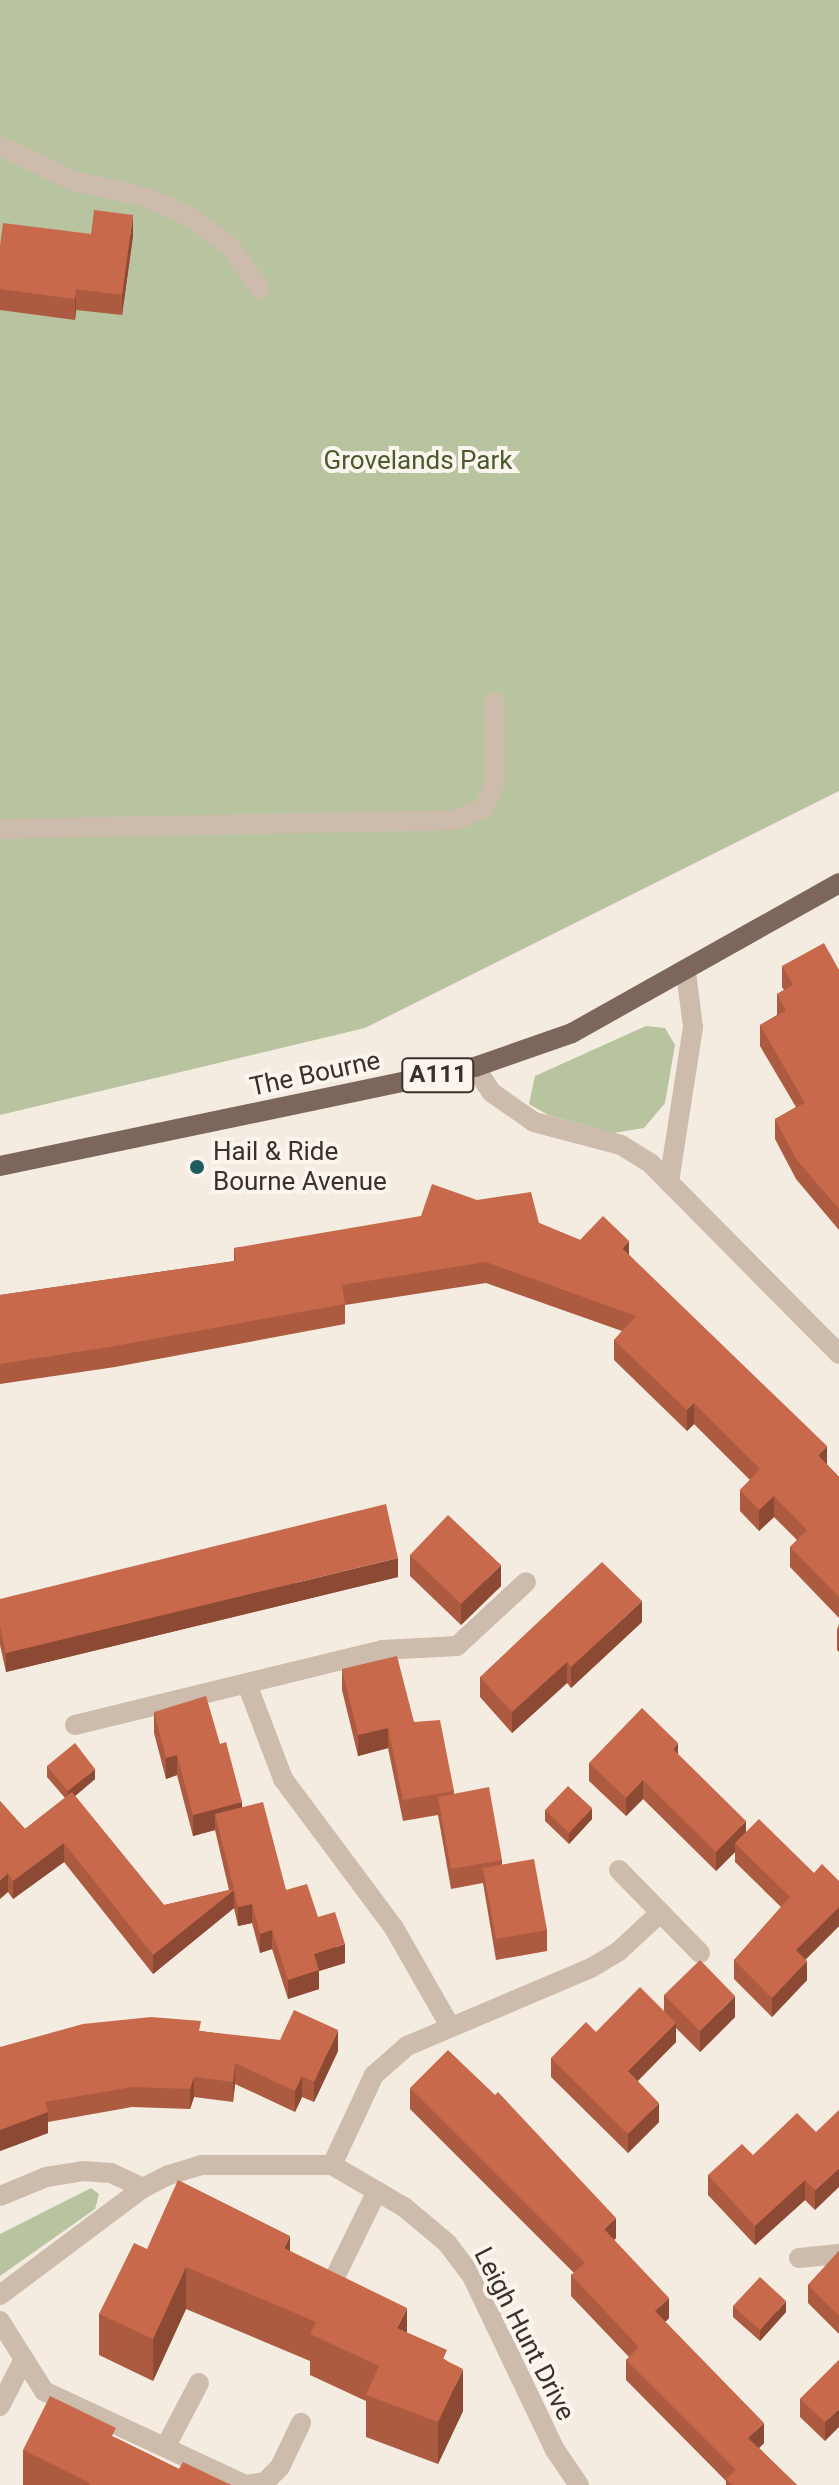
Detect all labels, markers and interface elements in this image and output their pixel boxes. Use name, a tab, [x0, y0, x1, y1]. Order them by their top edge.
park label: Grovelands Park	[324, 445, 512, 477]
street label: The Bourne	[247, 1045, 383, 1103]
road number: A111	[400, 1055, 476, 1095]
place label: Hail & Ride Bourne Avenue	[213, 1136, 387, 1198]
marker: Hail & Ride Bourne Avenue	[188, 1158, 206, 1176]
street label: Leigh Hunt Drive	[467, 2242, 581, 2426]

